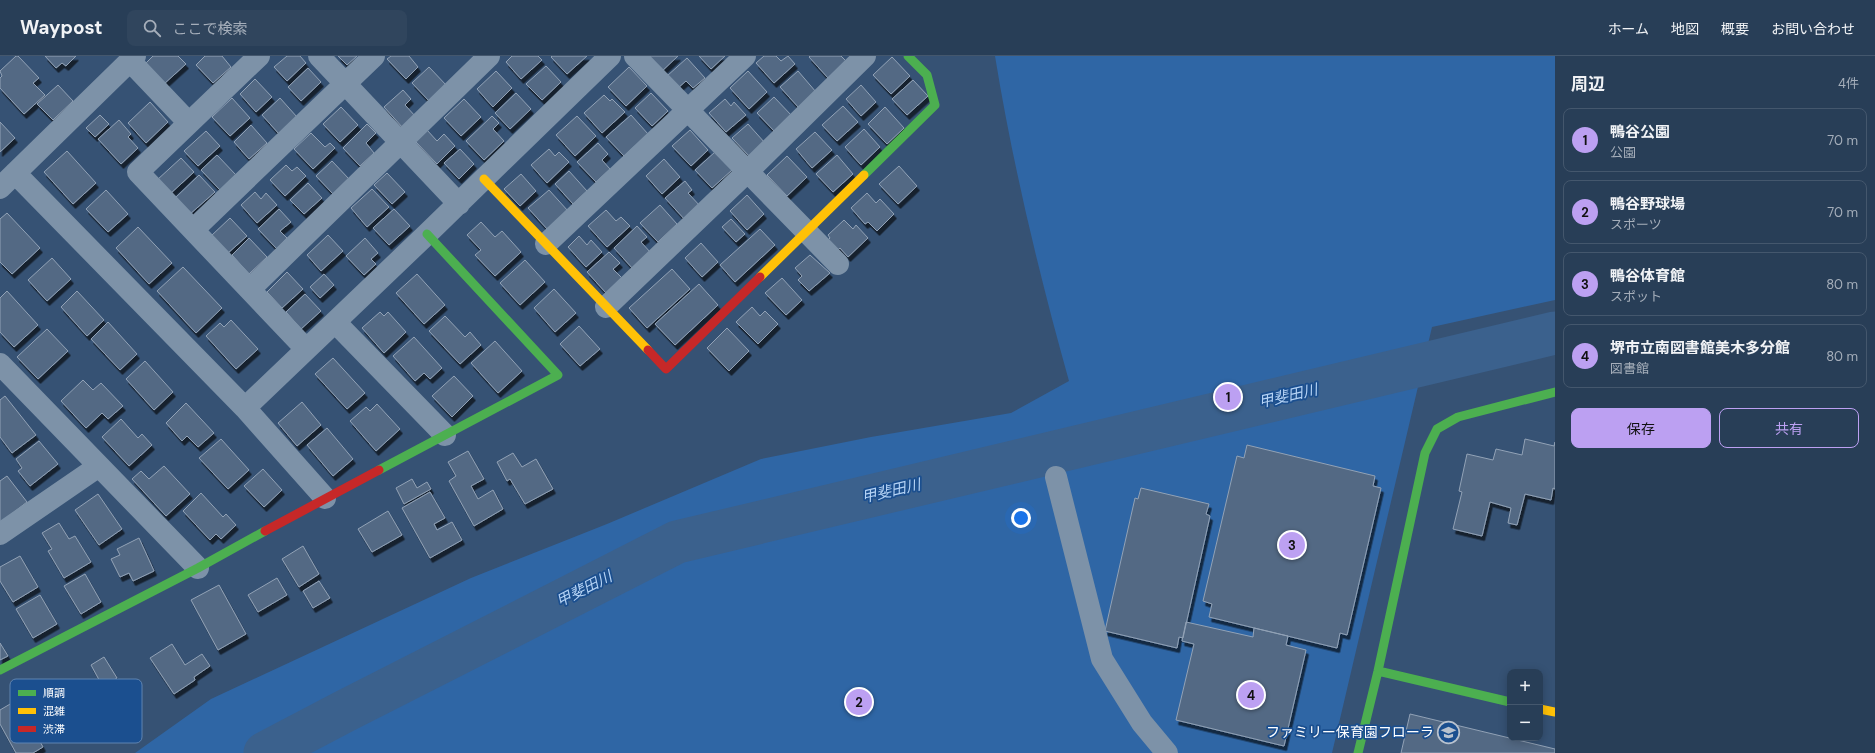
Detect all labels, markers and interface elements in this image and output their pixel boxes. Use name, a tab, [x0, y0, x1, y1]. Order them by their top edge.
search box	[127, 10, 407, 46]
text: Waypost	[20, 15, 103, 40]
icon: search	[141, 17, 163, 39]
text: ここで検索	[173, 19, 248, 39]
text: ホーム	[1607, 20, 1649, 38]
text: 地図	[1671, 20, 1699, 38]
text: 概要	[1721, 20, 1749, 38]
text: お問い合わせ	[1771, 20, 1855, 38]
text: 周辺	[1571, 73, 1605, 95]
text: 4件	[1838, 75, 1859, 92]
text: 鴨谷公園	[1610, 122, 1670, 142]
text: 1	[1583, 132, 1587, 149]
text: 70 m	[1827, 132, 1858, 149]
text: 公園	[1610, 144, 1636, 161]
text: 鴨谷野球場	[1610, 194, 1685, 214]
text: 2	[1581, 204, 1589, 221]
text: 70 m	[1827, 204, 1858, 221]
text: スポーツ	[1610, 216, 1662, 233]
text: 鴨谷体育館	[1610, 266, 1685, 286]
text: 3	[1581, 276, 1589, 293]
text: 80 m	[1826, 276, 1858, 293]
text: スポット	[1610, 288, 1662, 305]
text: 堺市立南図書館美木多分館	[1610, 338, 1790, 358]
text: 4	[1581, 348, 1589, 365]
text: 80 m	[1826, 348, 1858, 365]
text: 図書館	[1610, 360, 1649, 377]
water label: 甲斐田川	[1257, 379, 1321, 412]
pin: 1	[1215, 382, 1241, 412]
button: 保存	[1571, 408, 1711, 448]
button: 共有	[1719, 408, 1859, 448]
water label: 甲斐田川	[860, 474, 924, 507]
your location	[1011, 508, 1031, 528]
pin: 3	[1279, 530, 1305, 560]
water label: 甲斐田川	[553, 566, 617, 612]
map controls	[1507, 669, 1543, 741]
button: +	[1507, 669, 1543, 705]
legend	[10, 679, 142, 743]
pin: 4	[1238, 680, 1264, 710]
text: 順調	[43, 686, 65, 700]
pin: 2	[846, 687, 872, 717]
text: 混雑	[43, 704, 65, 718]
button: −	[1507, 705, 1543, 741]
school or university icon: ファミリー保育園フローラ	[1436, 719, 1462, 745]
text: 渋滞	[43, 722, 65, 736]
place label: ファミリー保育園フローラ	[1266, 723, 1434, 741]

